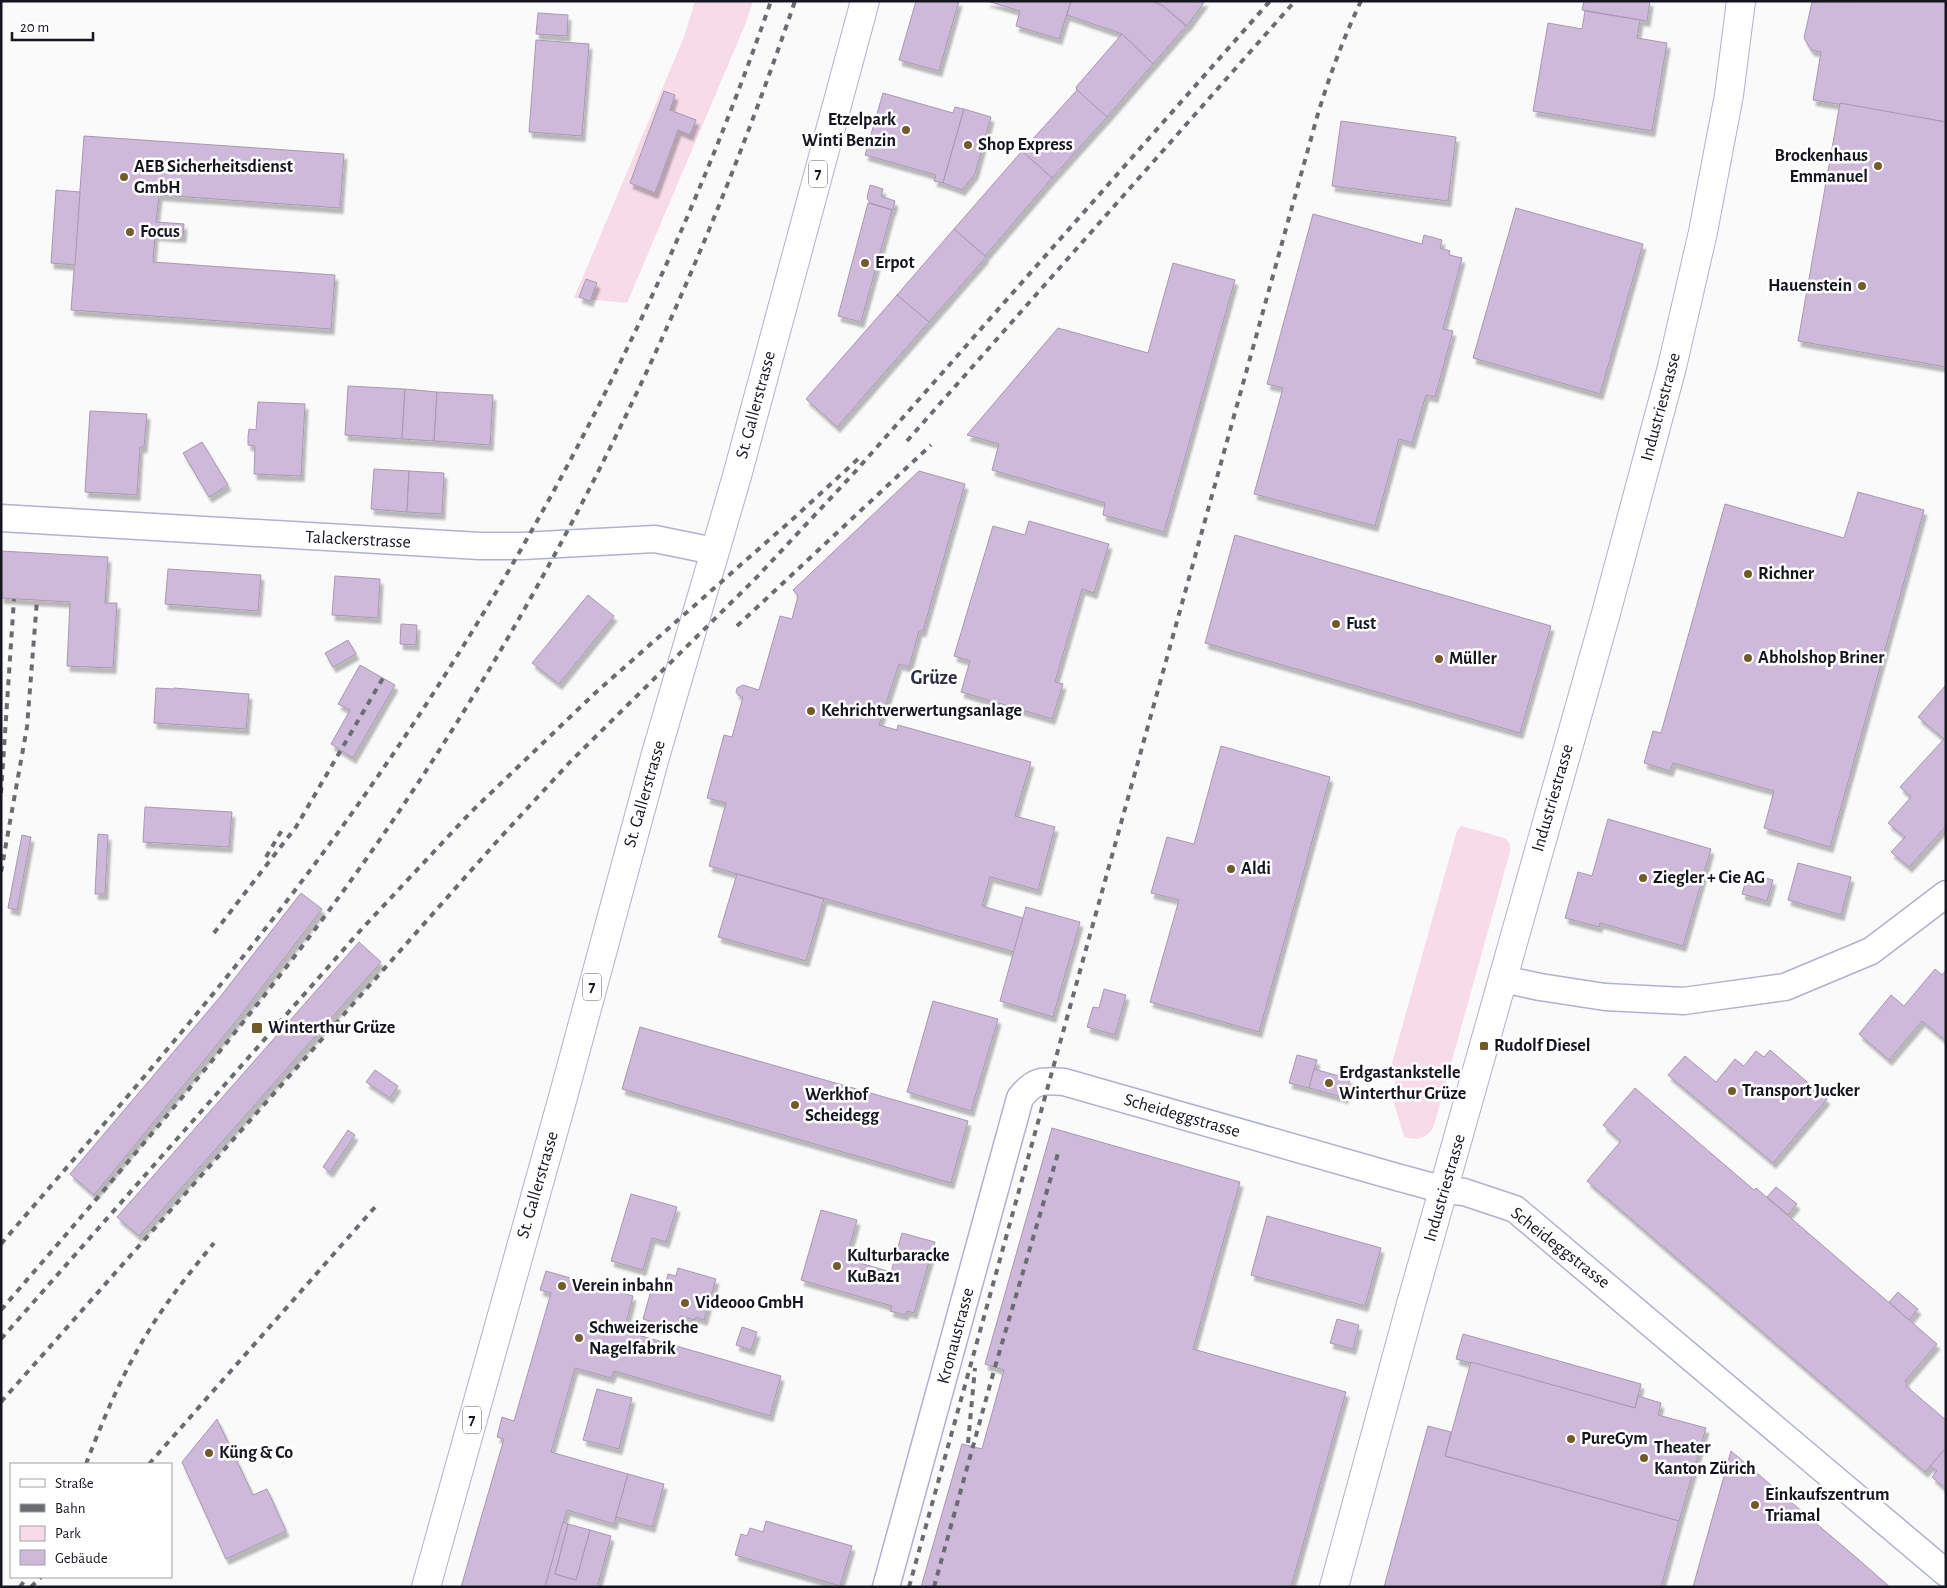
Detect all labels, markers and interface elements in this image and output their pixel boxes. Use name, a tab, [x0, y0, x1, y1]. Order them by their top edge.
scale bar	[12, 10, 94, 42]
text: 20 m	[20, 20, 49, 35]
place label: Etzelpark Winti Benzin	[802, 111, 896, 150]
marker: Etzelpark Winti Benzin	[900, 124, 912, 136]
place label: Shop Express	[978, 136, 1073, 154]
marker: Shop Express	[962, 139, 974, 151]
place label: Brockenhaus Emmanuel	[1774, 147, 1868, 186]
place label: AEB Sicherheitsdienst GmbH	[134, 158, 293, 197]
road number: 7	[809, 160, 827, 188]
marker: Brockenhaus Emmanuel	[1872, 160, 1884, 172]
marker: AEB Sicherheitsdienst GmbH	[118, 171, 130, 183]
place label: Focus	[140, 223, 180, 241]
marker: Focus	[124, 226, 136, 238]
place label: Erpot	[875, 254, 915, 272]
marker: Erpot	[859, 257, 871, 269]
place label: Hauenstein	[1768, 277, 1852, 295]
marker: Hauenstein	[1856, 280, 1868, 292]
street label: St. Gallerstrasse	[733, 349, 779, 461]
street label: Industriestrasse	[1638, 351, 1684, 463]
street label: Talackerstrasse	[305, 528, 411, 552]
place label: Richner	[1758, 565, 1815, 583]
marker: Richner	[1742, 568, 1754, 580]
place label: Fust	[1346, 615, 1376, 633]
marker: Fust	[1330, 618, 1342, 630]
place label: Abholshop Briner	[1758, 649, 1885, 667]
place label: Müller	[1449, 650, 1497, 668]
marker: Abholshop Briner	[1742, 652, 1754, 664]
marker: Müller	[1433, 653, 1445, 665]
district label: Grüze	[911, 668, 957, 688]
place label: Kehrichtverwertungsanlage	[821, 702, 1022, 720]
marker: Kehrichtverwertungsanlage	[805, 705, 817, 717]
street label: St. Gallerstrasse	[621, 738, 669, 850]
street label: Industriestrasse	[1529, 742, 1577, 854]
place label: Aldi	[1241, 860, 1271, 878]
marker: Aldi	[1225, 863, 1237, 875]
place label: Ziegler + Cie AG	[1653, 869, 1765, 887]
marker: Ziegler + Cie AG	[1637, 872, 1649, 884]
road number: 7	[583, 974, 601, 1000]
place label: Winterthur Grüze	[268, 1019, 395, 1037]
marker: Winterthur Grüze	[250, 1021, 264, 1035]
place label: Rudolf Diesel	[1494, 1037, 1591, 1055]
marker: Rudolf Diesel	[1478, 1040, 1490, 1052]
place label: Erdgastankstelle Winterthur Grüze	[1339, 1064, 1466, 1103]
marker: Erdgastankstelle Winterthur Grüze	[1323, 1077, 1335, 1089]
place label: Transport Jucker	[1742, 1082, 1861, 1100]
marker: Transport Jucker	[1726, 1085, 1738, 1097]
place label: Werkhof Scheidegg	[805, 1086, 880, 1125]
street label: Scheideggstrasse	[1122, 1091, 1242, 1141]
marker: Werkhof Scheidegg	[789, 1099, 801, 1111]
street label: St. Gallerstrasse	[514, 1129, 562, 1241]
street label: Industriestrasse	[1421, 1132, 1469, 1244]
street label: Scheideggstrasse	[1507, 1204, 1613, 1292]
place label: Kulturbaracke KuBa21	[847, 1247, 950, 1286]
marker: Kulturbaracke KuBa21	[831, 1260, 843, 1272]
place label: Verein inbahn	[572, 1277, 673, 1295]
marker: Verein inbahn	[556, 1280, 568, 1292]
street label: Kronaustrasse	[935, 1286, 977, 1386]
place label: Videooo GmbH	[695, 1294, 804, 1312]
marker: Videooo GmbH	[679, 1297, 691, 1309]
place label: Schweizerische Nagelfabrik	[589, 1319, 698, 1358]
marker: Schweizerische Nagelfabrik	[573, 1332, 585, 1344]
road number: 7	[463, 1406, 481, 1434]
place label: PureGym	[1581, 1430, 1648, 1448]
marker: PureGym	[1565, 1433, 1577, 1445]
place label: Theater Kanton Zürich	[1654, 1439, 1756, 1478]
place label: Küng & Co	[219, 1444, 293, 1462]
marker: Küng & Co	[203, 1447, 215, 1459]
marker: Theater Kanton Zürich	[1638, 1452, 1650, 1464]
legend	[10, 1463, 172, 1578]
text: Straße	[55, 1476, 94, 1491]
place label: Einkaufszentrum Triamal	[1765, 1486, 1889, 1525]
marker: Einkaufszentrum Triamal	[1749, 1499, 1761, 1511]
text: Bahn	[55, 1501, 85, 1516]
text: Park	[55, 1526, 81, 1541]
text: Gebäude	[55, 1551, 108, 1566]

